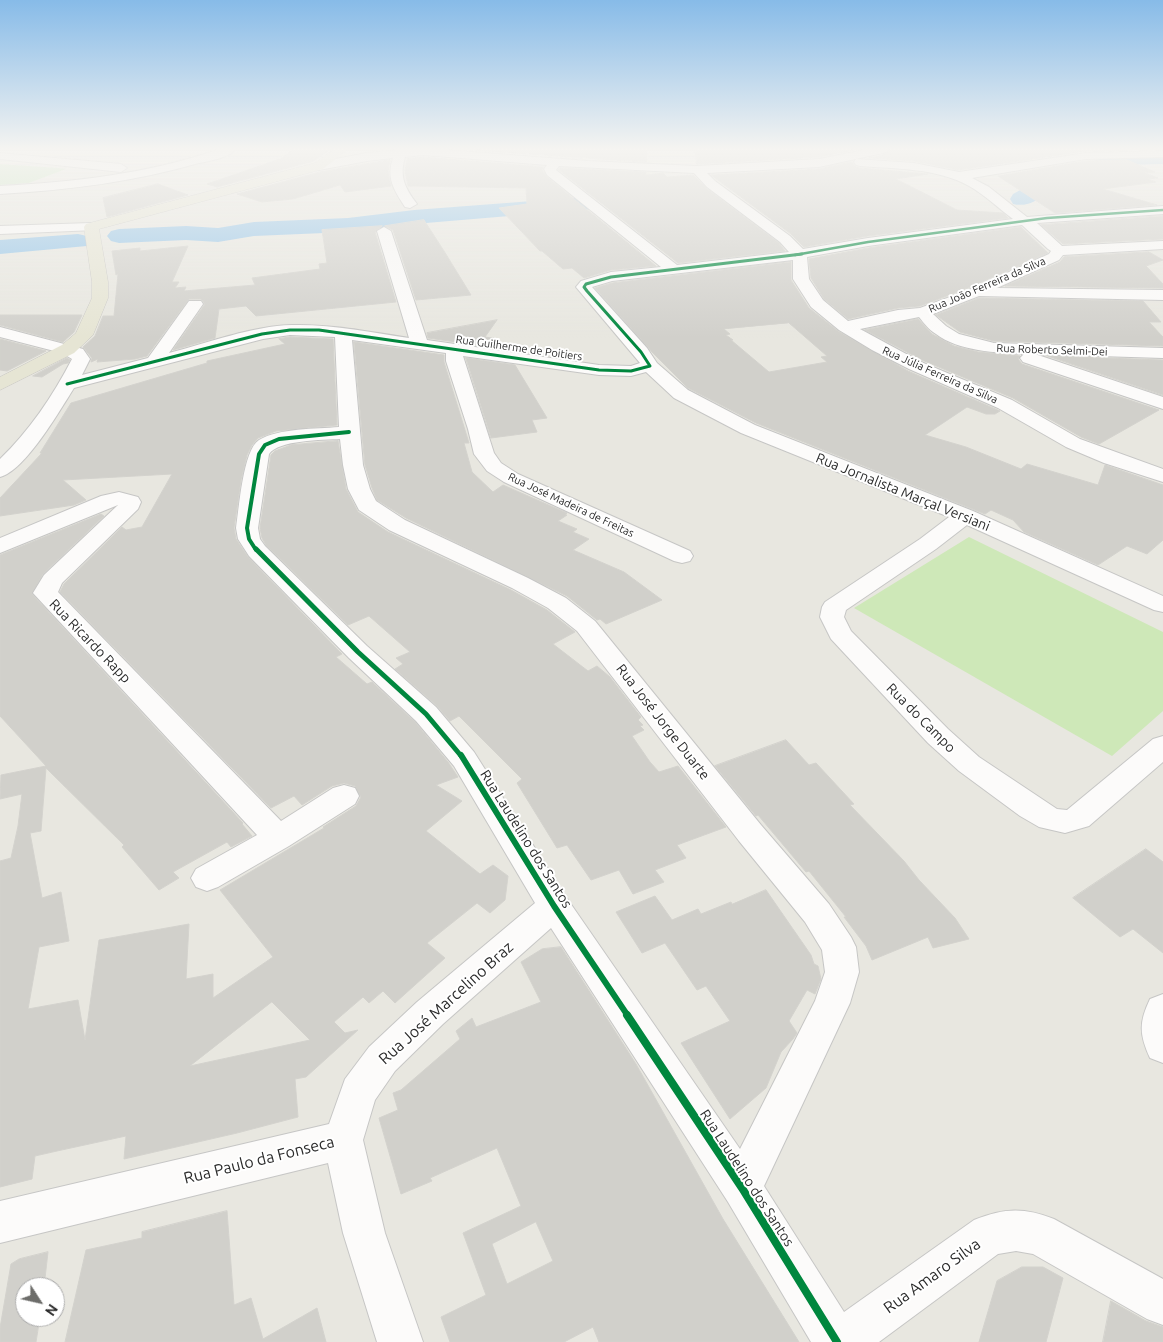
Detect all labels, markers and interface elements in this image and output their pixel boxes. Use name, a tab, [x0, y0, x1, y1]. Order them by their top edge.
street label: Rua João Ferreira da Silva	[926, 254, 1048, 316]
street label: Rua Guilherme de Poitiers	[455, 333, 583, 363]
street label: Rua Roberto Selmi-Dei	[996, 341, 1108, 359]
street label: Rua Júlia Ferreira da Silva	[880, 344, 1000, 406]
street label: Rua Jornalista Marçal Versiani	[813, 449, 993, 535]
street label: Rua José Madeira de Freitas	[506, 470, 636, 540]
street label: Rua Ricardo Rapp	[46, 596, 134, 686]
street label: Rua José Jorge Duarte	[613, 661, 713, 783]
street label: Rua do Campo	[883, 680, 959, 756]
street label: Rua Laudelino dos Santos	[477, 767, 575, 911]
street label: Rua José Marcelino Braz	[375, 938, 517, 1068]
street label: Rua Laudelino dos Santos	[696, 1106, 798, 1250]
street label: Rua Paulo da Fonseca	[182, 1132, 336, 1188]
street label: Rua Amaro Silva	[880, 1234, 984, 1318]
north arrow	[15, 1277, 65, 1327]
text: N	[42, 1301, 61, 1319]

